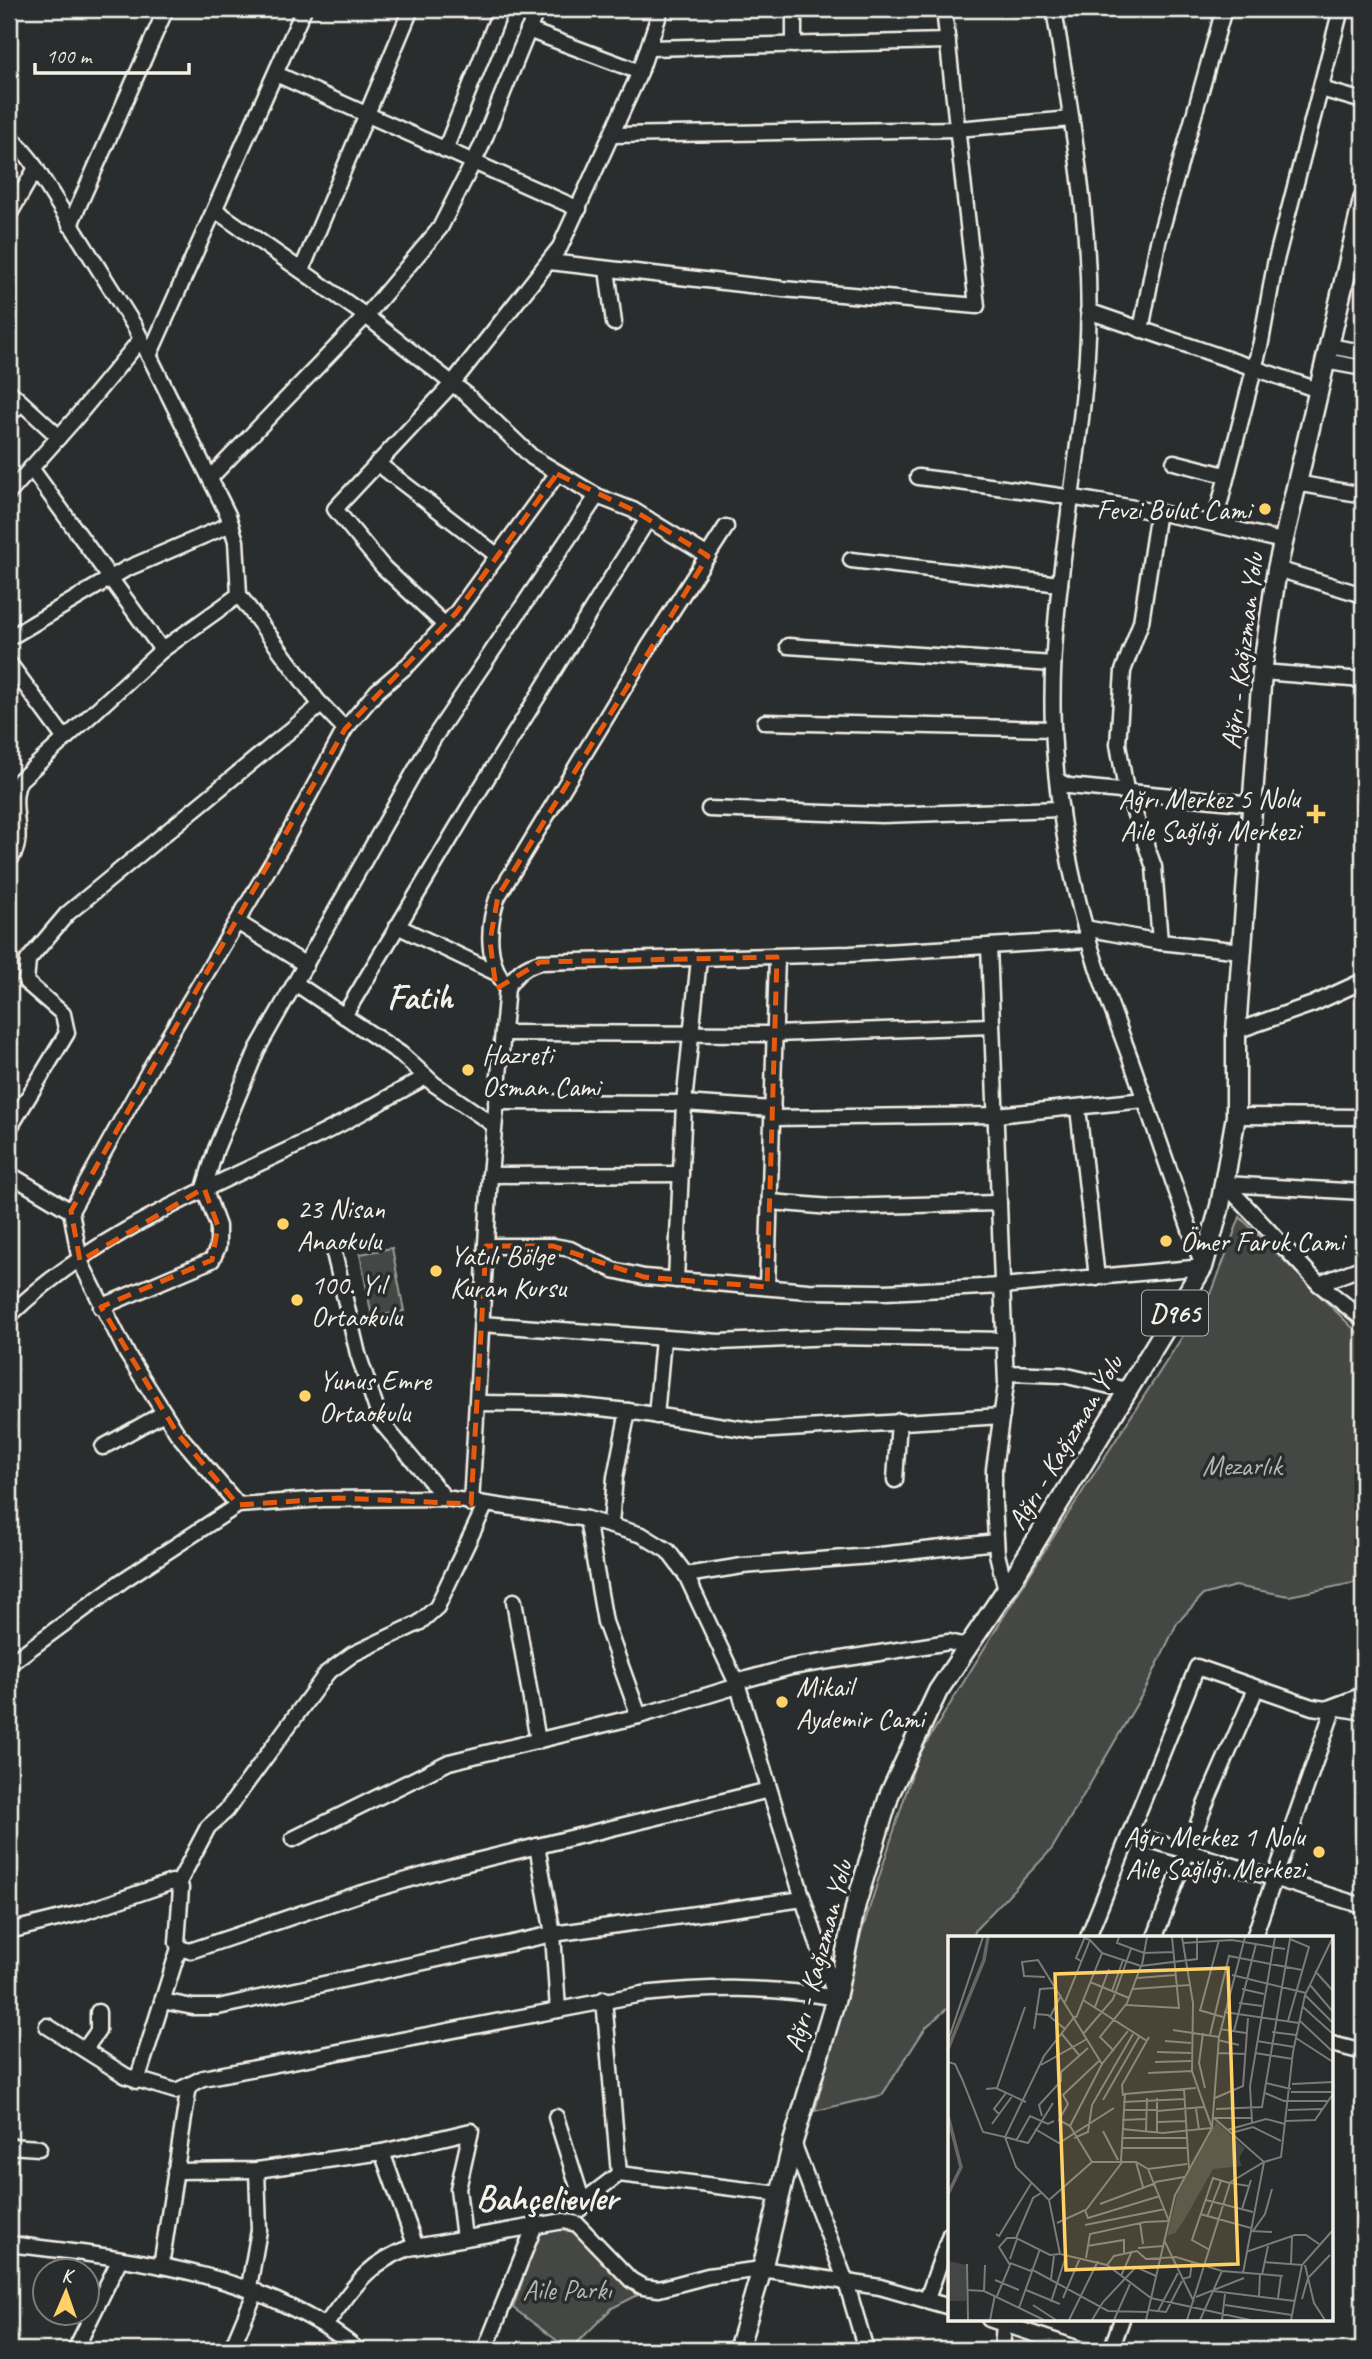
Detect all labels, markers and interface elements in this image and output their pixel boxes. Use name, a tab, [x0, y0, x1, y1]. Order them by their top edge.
scale bar	[35, 32, 189, 76]
text: 100 m	[46, 43, 93, 69]
place label: Fevzi Bulut Cami	[1097, 492, 1255, 527]
marker: Fevzi Bulut Cami	[1257, 501, 1273, 517]
street label: Ağrı - Kağızman Yolu	[1213, 549, 1272, 751]
place label: Ağrı Merkez 5 Nolu Aile Sağlığı Merkezi	[1119, 781, 1304, 848]
marker: Ağrı Merkez 5 Nolu Aile Sağlığı Merkezi	[1306, 804, 1326, 824]
district label: Fatih	[387, 975, 455, 1020]
place label: Hazreti Osman Cami	[482, 1037, 604, 1104]
marker: Hazreti Osman Cami	[460, 1062, 476, 1078]
place label: 23 Nisan Anaokulu	[297, 1191, 385, 1258]
marker: 23 Nisan Anaokulu	[275, 1216, 291, 1232]
place label: Ömer Faruk Cami	[1180, 1224, 1348, 1259]
marker: Ömer Faruk Cami	[1158, 1233, 1174, 1249]
place label: Yatılı Bölge Kuran Kursu	[450, 1238, 568, 1305]
marker: Yatılı Bölge Kuran Kursu	[428, 1263, 444, 1279]
place label: 100. Yıl Ortaokulu	[311, 1267, 404, 1334]
road number: D965	[1142, 1290, 1208, 1336]
marker: 100. Yıl Ortaokulu	[289, 1292, 305, 1308]
street label: Ağrı - Kağızman Yolu	[999, 1347, 1132, 1536]
place label: Yunus Emre Ortaokulu	[319, 1363, 433, 1430]
marker: Yunus Emre Ortaokulu	[297, 1388, 313, 1404]
park label: Mezarlık	[1202, 1448, 1285, 1483]
place label: Mikail Aydemir Cami	[796, 1669, 928, 1736]
marker: Mikail Aydemir Cami	[774, 1694, 790, 1710]
place label: Ağrı Merkez 1 Nolu Aile Sağlığı Merkezi	[1124, 1819, 1309, 1886]
marker: Ağrı Merkez 1 Nolu Aile Sağlığı Merkezi	[1311, 1844, 1327, 1860]
street label: Ağrı - Kağızman Yolu	[776, 1855, 861, 2056]
inset map	[948, 1936, 1334, 2320]
district label: Bahçelievler	[476, 2176, 621, 2221]
north arrow	[32, 2258, 102, 2328]
text: K	[61, 2264, 76, 2288]
park label: Aile Parkı	[523, 2272, 613, 2307]

